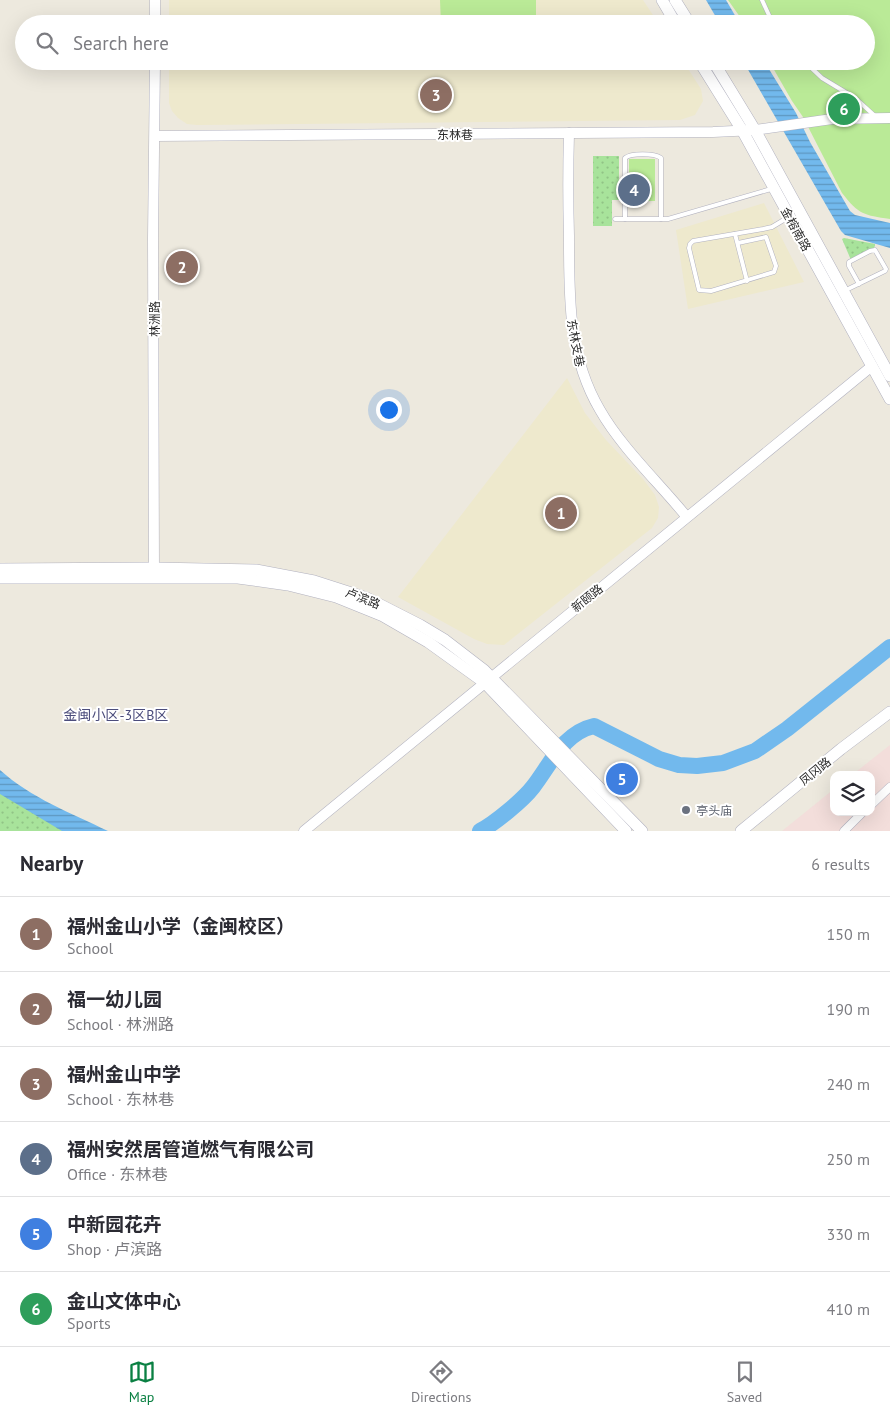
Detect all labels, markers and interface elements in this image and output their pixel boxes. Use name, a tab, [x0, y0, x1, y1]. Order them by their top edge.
search box	[15, 15, 875, 70]
icon: search	[33, 29, 61, 57]
text: Search here	[73, 31, 169, 55]
pin: 3	[420, 76, 452, 114]
pin: 6	[828, 90, 860, 128]
street label: 东林巷	[437, 127, 473, 142]
pin: 4	[618, 171, 650, 209]
street label: 金榕南路	[778, 204, 814, 254]
pin: 2	[166, 248, 198, 286]
street label: 林洲路	[147, 301, 162, 337]
street label: 东林支巷	[564, 318, 588, 368]
your location	[376, 397, 402, 423]
pin: 1	[545, 494, 577, 532]
street label: 新颐路	[568, 581, 606, 615]
street label: 卢滨路	[343, 584, 383, 612]
district label: 金闽小区-3区B区	[64, 706, 168, 724]
street label: 凤冈路	[796, 754, 834, 788]
pin: 5	[606, 760, 638, 798]
map controls	[830, 771, 875, 816]
button: layers	[830, 771, 875, 816]
place label: 亭头庙	[696, 803, 732, 818]
marker: 亭头庙	[680, 804, 692, 816]
text: Nearby	[20, 850, 83, 877]
text: 6 results	[811, 854, 870, 874]
text: 福州金山小学（金闽校区）	[67, 914, 295, 938]
text: 1	[31, 924, 41, 944]
text: 150 m	[827, 924, 870, 944]
text: School	[67, 938, 113, 958]
text: 福一幼儿园	[67, 987, 162, 1011]
text: 2	[31, 999, 41, 1019]
text: 190 m	[827, 999, 870, 1019]
text: School · 林洲路	[67, 1014, 174, 1034]
text: 福州金山中学	[67, 1062, 181, 1086]
text: 3	[31, 1074, 41, 1094]
text: 240 m	[827, 1074, 870, 1094]
text: School · 东林巷	[67, 1089, 174, 1109]
text: 福州安然居管道燃气有限公司	[67, 1137, 314, 1161]
text: 4	[31, 1149, 41, 1169]
text: 250 m	[827, 1149, 870, 1169]
text: Office · 东林巷	[67, 1164, 167, 1184]
text: 中新园花卉	[67, 1212, 162, 1236]
text: 5	[31, 1224, 41, 1244]
text: 330 m	[827, 1224, 870, 1244]
text: Shop · 卢滨路	[67, 1239, 162, 1259]
text: 金山文体中心	[67, 1289, 181, 1313]
text: 6	[31, 1299, 41, 1319]
text: 410 m	[827, 1299, 870, 1319]
text: Sports	[67, 1313, 111, 1333]
tab: Map	[128, 1358, 156, 1406]
tab: Directions	[411, 1358, 471, 1406]
tab: Saved	[727, 1358, 762, 1406]

